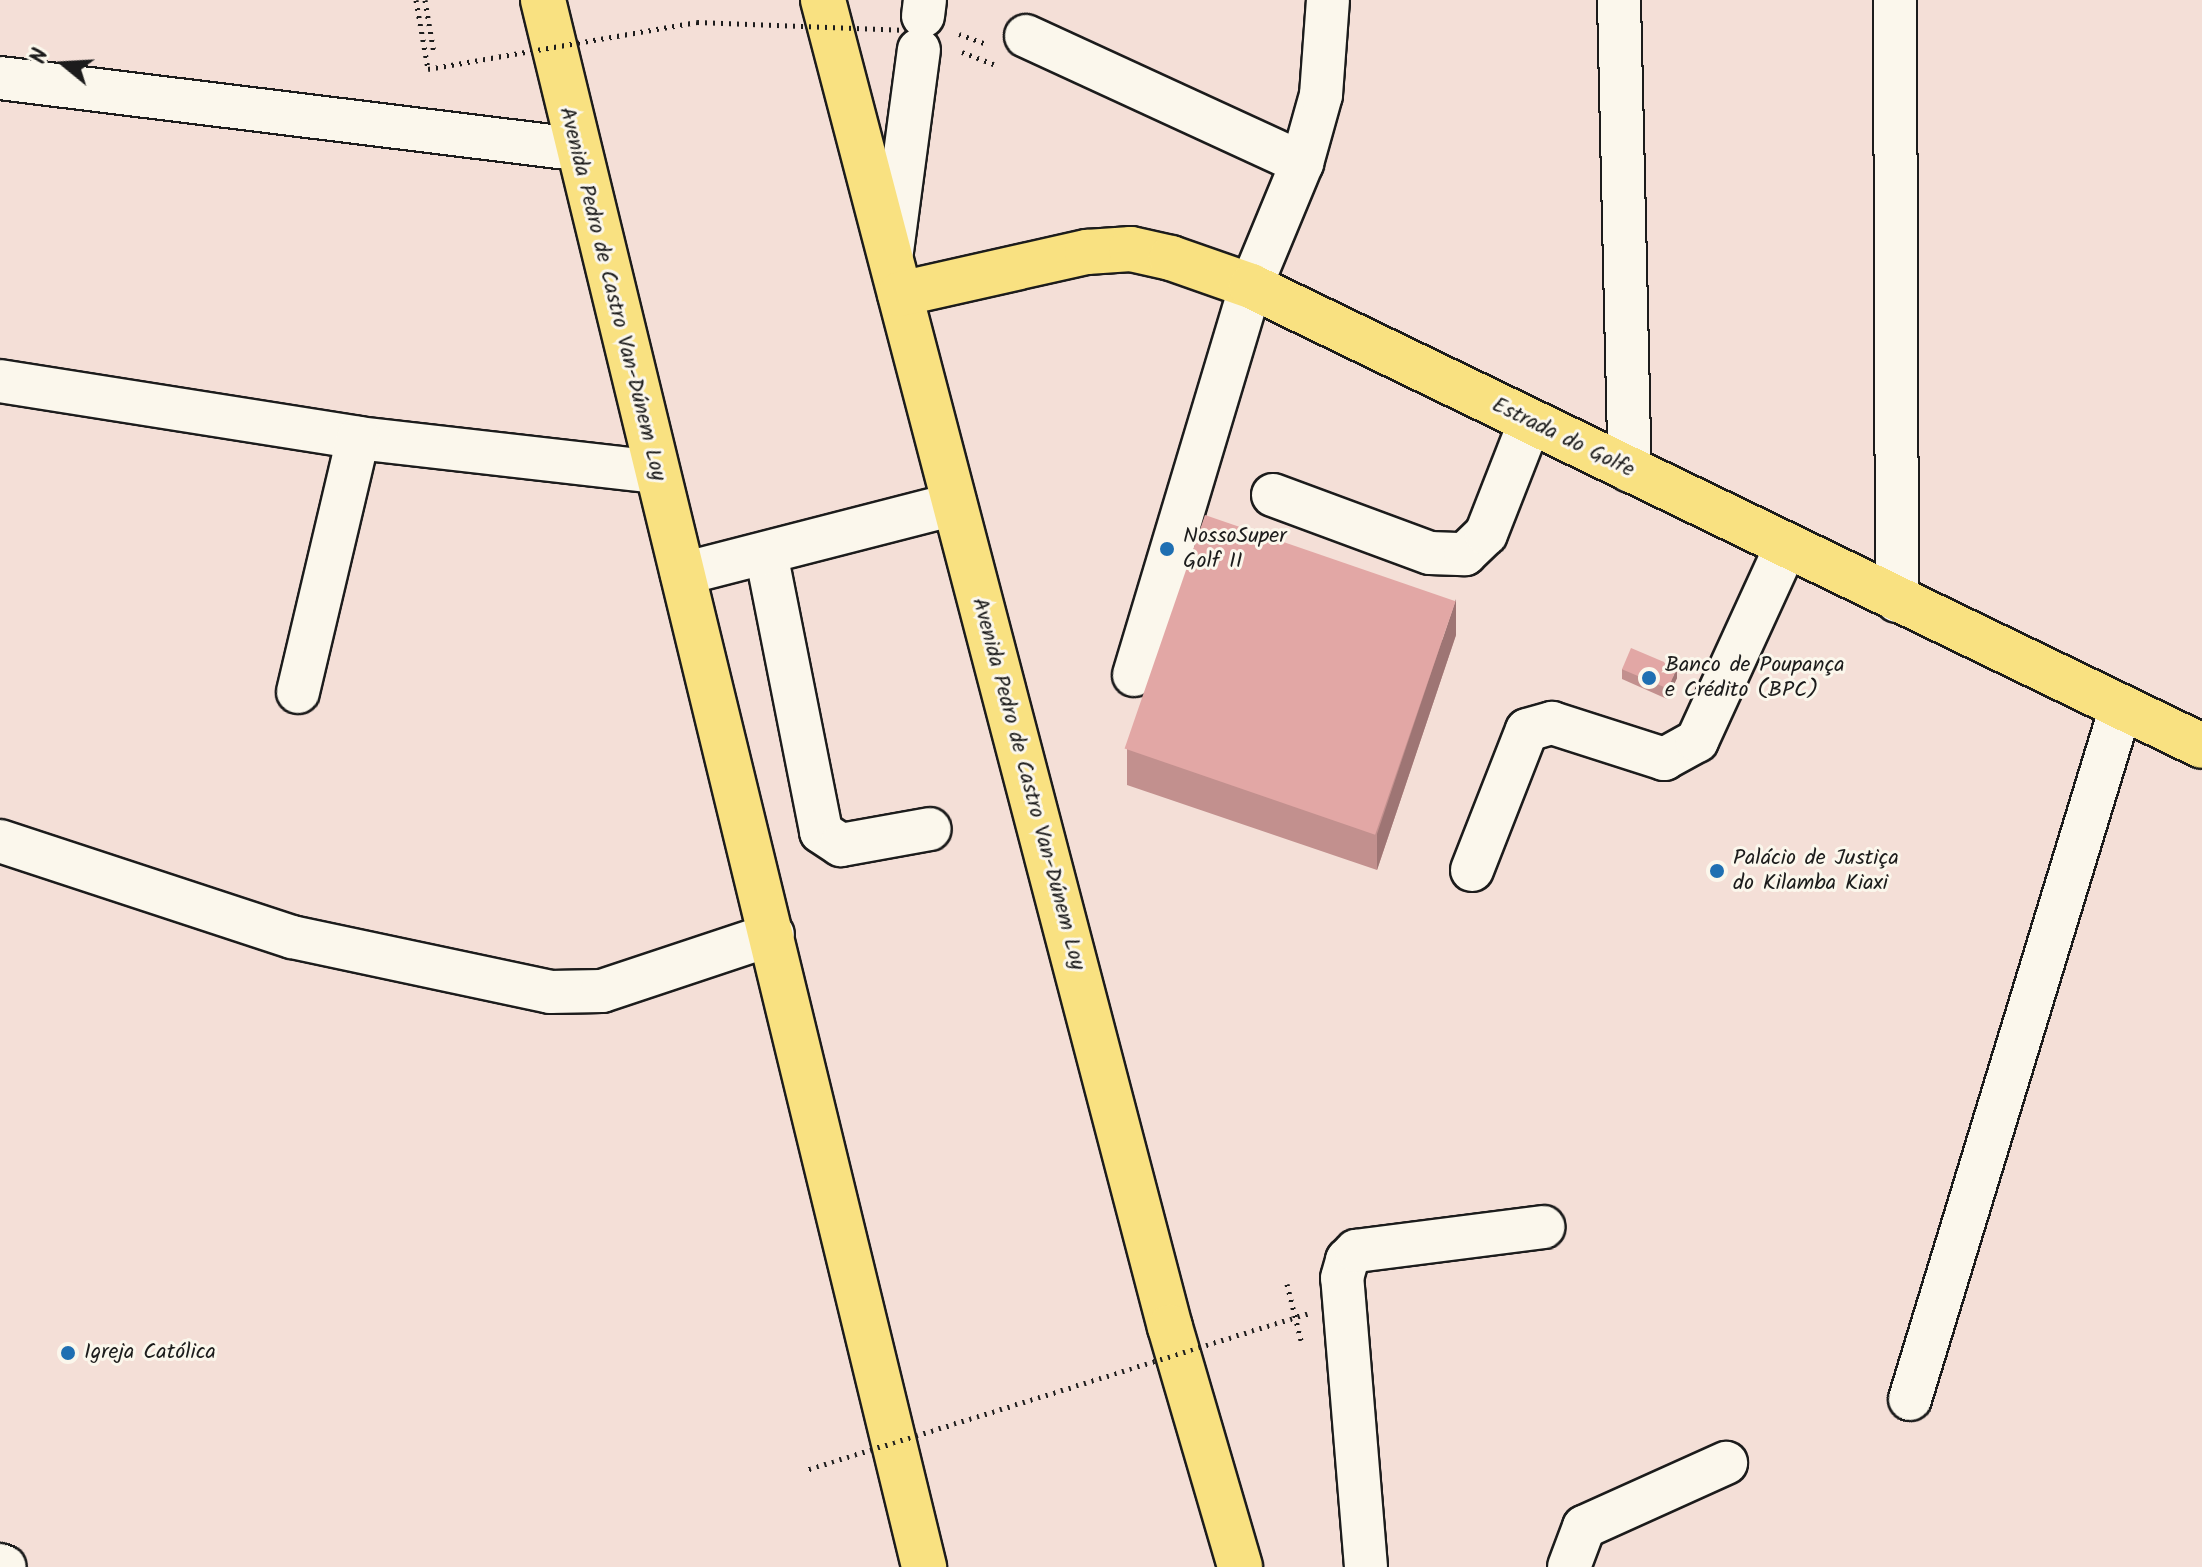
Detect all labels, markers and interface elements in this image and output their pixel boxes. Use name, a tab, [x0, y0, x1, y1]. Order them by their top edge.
north arrow	[24, 24, 104, 104]
text: N	[22, 44, 59, 68]
street label: Avenida Pedro de Castro Van-Dúnem Loy	[553, 104, 671, 484]
street label: Estrada do Golfe	[1487, 392, 1639, 484]
place label: NossoSuper Golf II	[1183, 523, 1287, 574]
marker: NossoSuper Golf II	[1158, 540, 1176, 558]
street label: Avenida Pedro de Castro Van-Dúnem Loy	[965, 595, 1091, 973]
place label: Banco de Poupança e Crédito (BPC)	[1665, 652, 1845, 704]
marker: Banco de Poupança e Crédito (BPC)	[1640, 669, 1658, 687]
place label: Palácio de Justiça do Kilamba Kiaxi	[1733, 845, 1899, 896]
marker: Palácio de Justiça do Kilamba Kiaxi	[1708, 862, 1726, 880]
place label: Igreja Católica	[84, 1340, 216, 1366]
marker: Igreja Católica	[59, 1344, 77, 1362]

